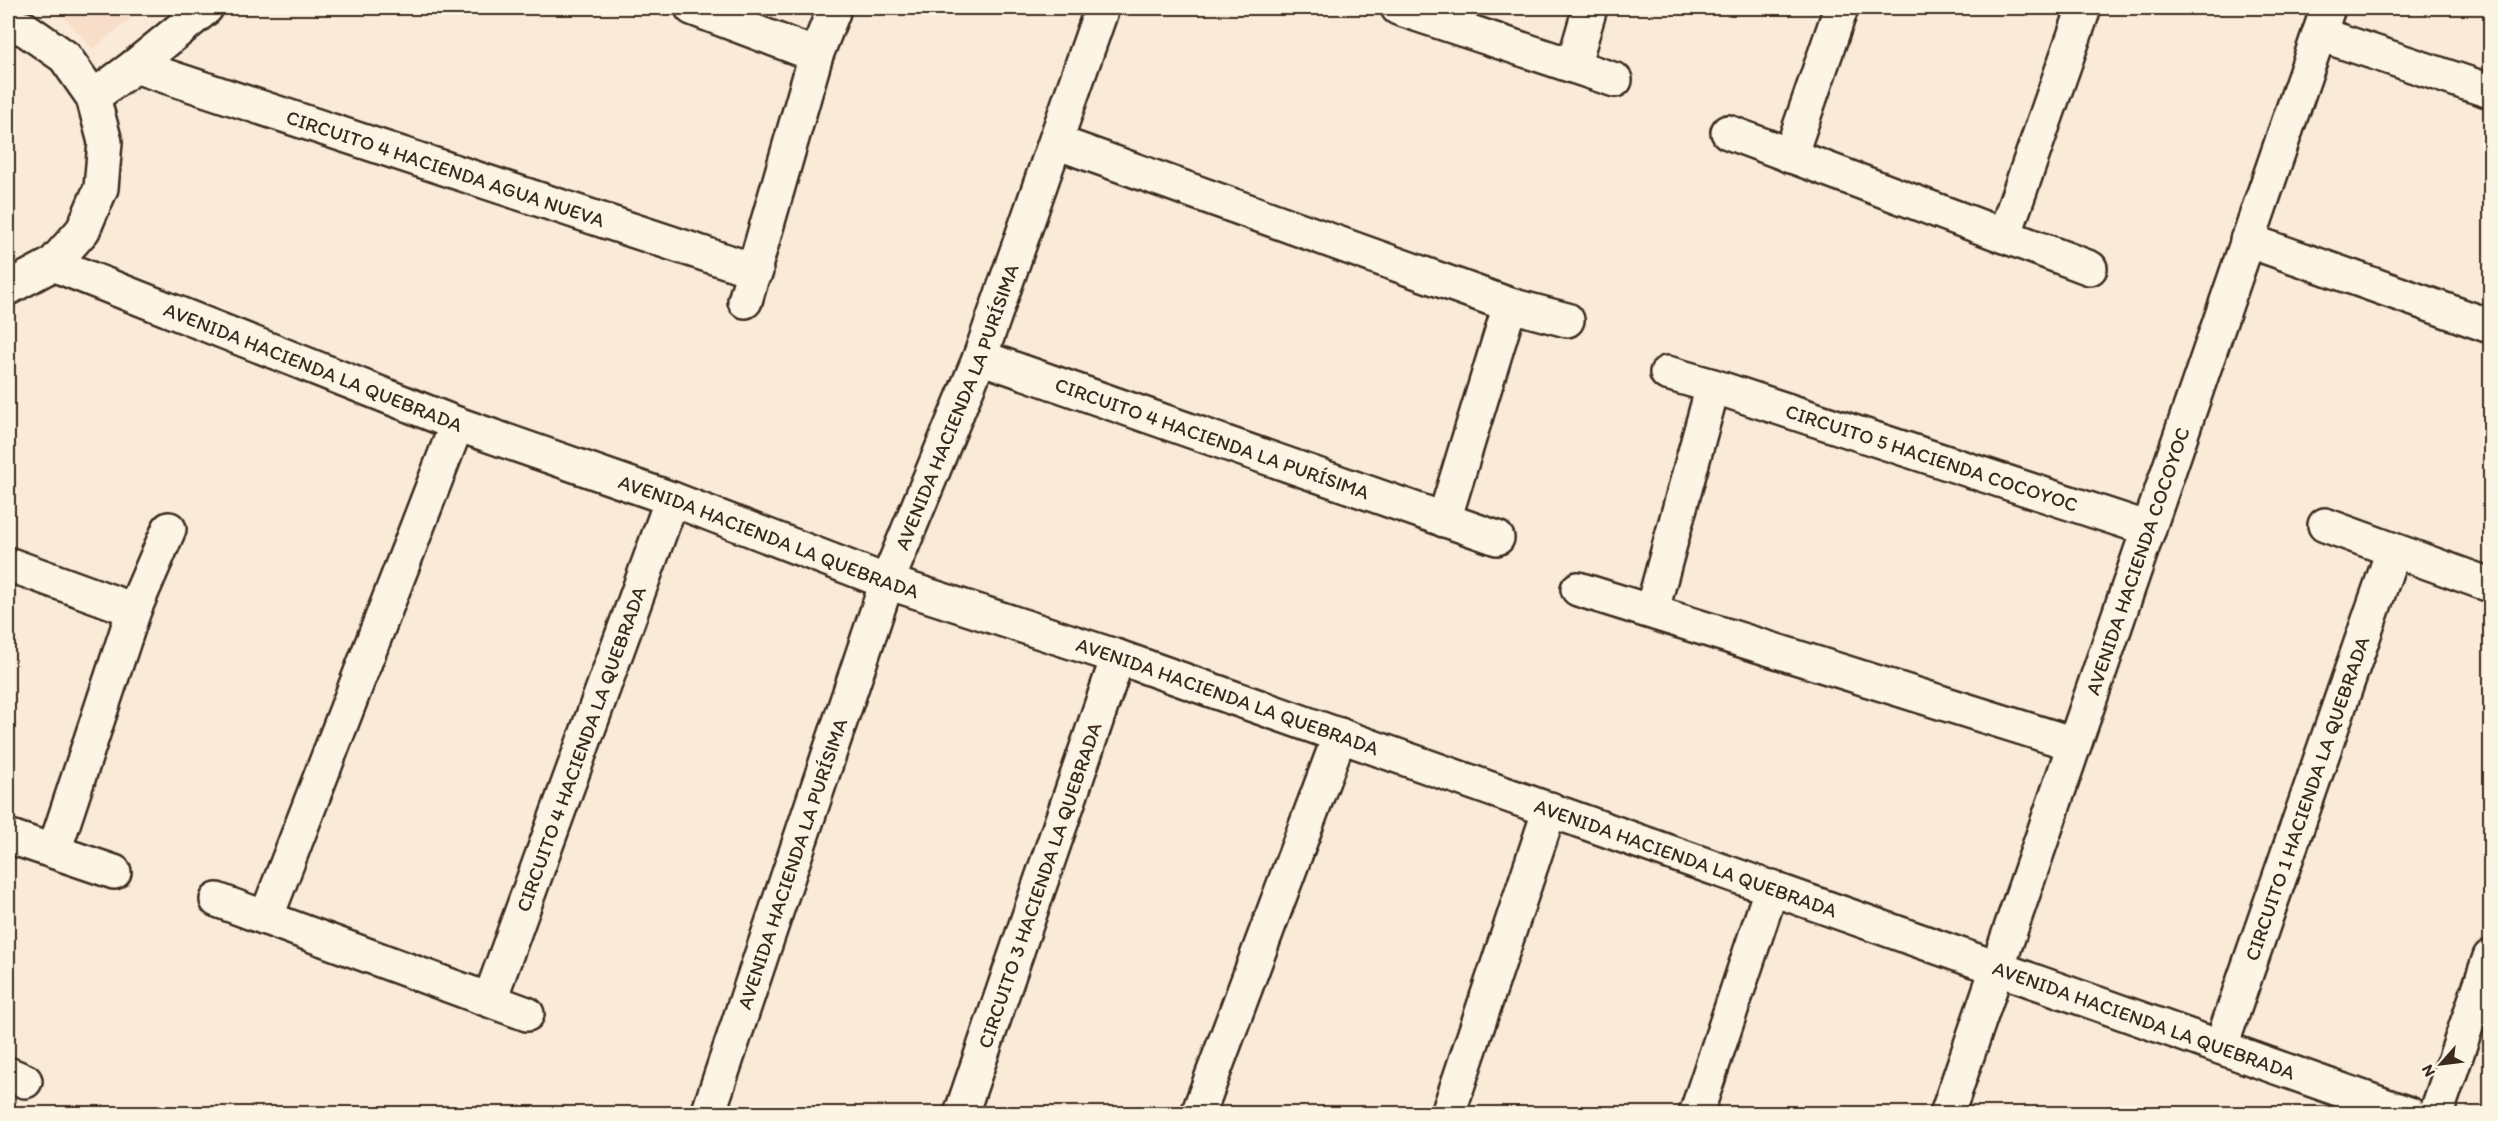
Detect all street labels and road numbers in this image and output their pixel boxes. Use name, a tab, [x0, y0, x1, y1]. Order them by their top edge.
street label: CIRCUITO 4 HACIENDA AGUA NUEVA	[283, 105, 608, 232]
street label: AVENIDA HACIENDA LA PURÍSIMA	[890, 260, 1024, 553]
street label: AVENIDA HACIENDA LA QUEBRADA	[160, 297, 466, 437]
street label: CIRCUITO 4 HACIENDA LA PURÍSIMA	[1052, 372, 1373, 504]
street label: CIRCUITO 5 HACIENDA COCOYOC	[1782, 399, 2081, 517]
street label: AVENIDA HACIENDA COCOYOC	[2080, 424, 2195, 698]
street label: AVENIDA HACIENDA LA QUEBRADA	[615, 469, 922, 604]
street label: CIRCUITO 4 HACIENDA LA QUEBRADA	[511, 583, 651, 915]
street label: AVENIDA HACIENDA LA QUEBRADA	[1073, 632, 1382, 760]
street label: CIRCUITO 1 HACIENDA LA QUEBRADA	[2240, 633, 2374, 964]
street label: AVENIDA HACIENDA LA PURÍSIMA	[732, 715, 852, 1012]
street label: CIRCUITO 3 HACIENDA LA QUEBRADA	[972, 719, 1107, 1051]
street label: AVENIDA HACIENDA LA QUEBRADA	[1531, 793, 1841, 923]
street label: AVENIDA HACIENDA LA QUEBRADA	[1990, 956, 2299, 1085]

